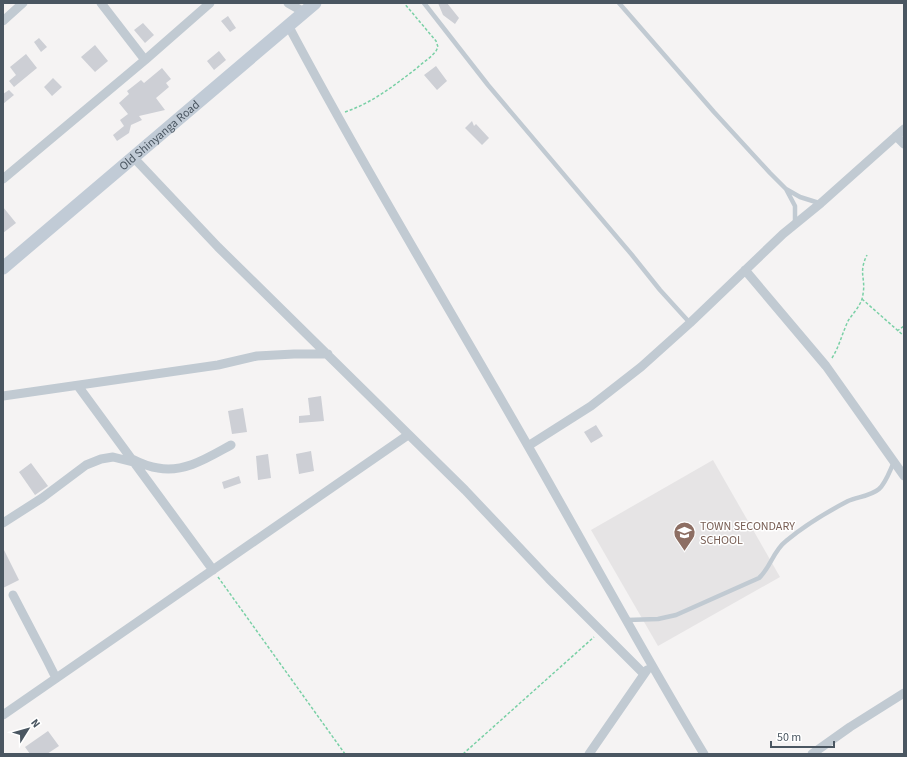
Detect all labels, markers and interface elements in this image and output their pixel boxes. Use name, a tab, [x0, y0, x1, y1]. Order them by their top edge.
street label: Old Shinyanga Road	[116, 97, 203, 175]
place label: TOWN SECONDARY SCHOOL	[700, 518, 795, 549]
school or university icon: TOWN SECONDARY SCHOOL	[672, 520, 698, 553]
north arrow	[8, 709, 48, 749]
text: N	[27, 716, 44, 731]
scale bar	[771, 723, 834, 749]
text: 50 m	[777, 729, 801, 746]

